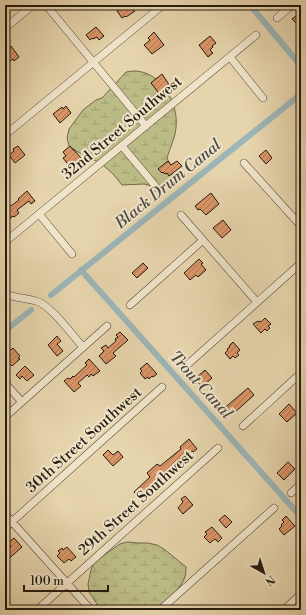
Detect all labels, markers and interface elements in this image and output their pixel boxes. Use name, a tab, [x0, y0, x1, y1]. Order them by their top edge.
street label: 32nd Street Southwest	[58, 72, 186, 184]
water label: Black Drum Canal	[110, 134, 226, 234]
water label: Trout Canal	[165, 347, 237, 424]
street label: 30th Street Southwest	[22, 383, 146, 497]
street label: 29th Street Southwest	[74, 446, 198, 560]
north arrow	[244, 553, 284, 593]
scale bar	[24, 567, 108, 593]
text: N	[262, 572, 277, 588]
text: 100 m	[30, 574, 64, 589]

